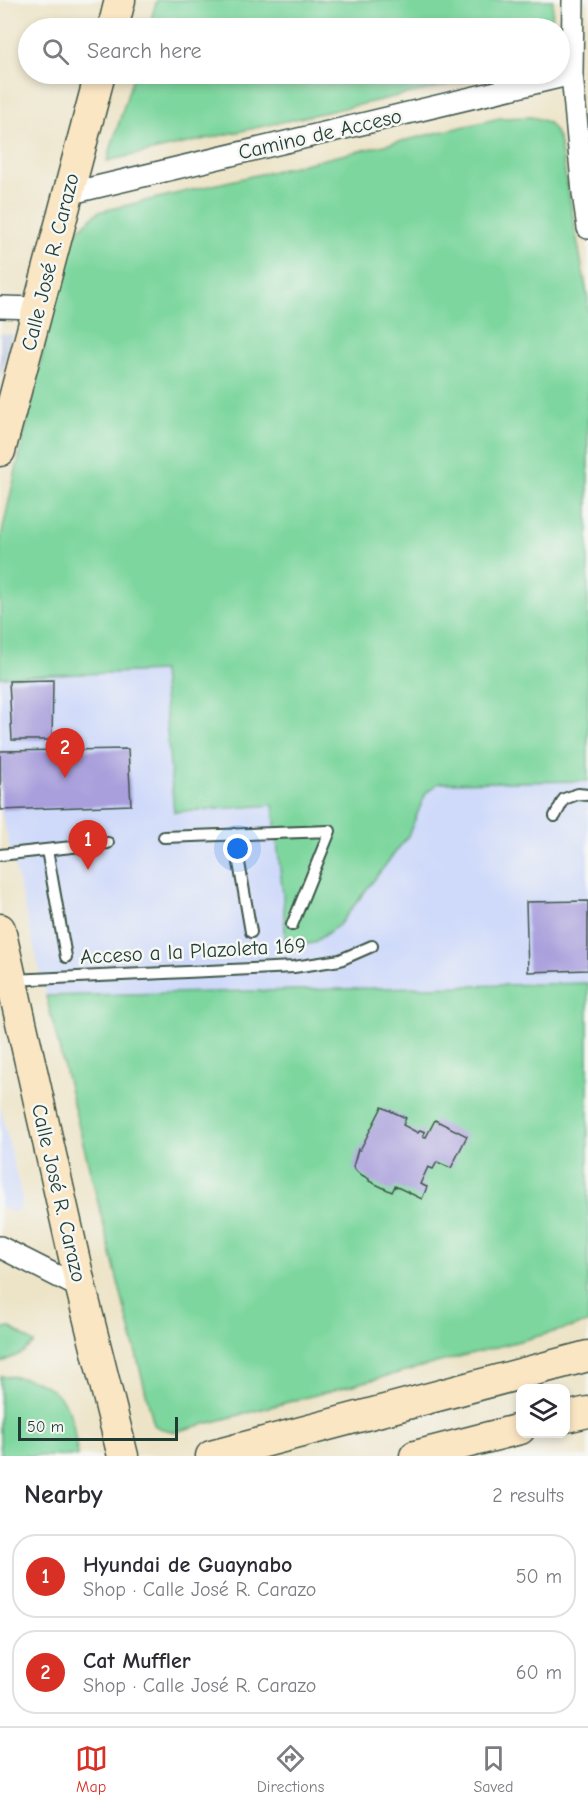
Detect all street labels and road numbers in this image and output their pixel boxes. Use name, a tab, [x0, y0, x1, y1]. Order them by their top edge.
street label: Camino de Acceso	[236, 104, 404, 164]
street label: Calle José R. Carazo	[16, 171, 84, 353]
street label: Acceso a la Plazoleta 169	[79, 933, 307, 969]
street label: Calle José R. Carazo	[27, 1102, 91, 1284]

